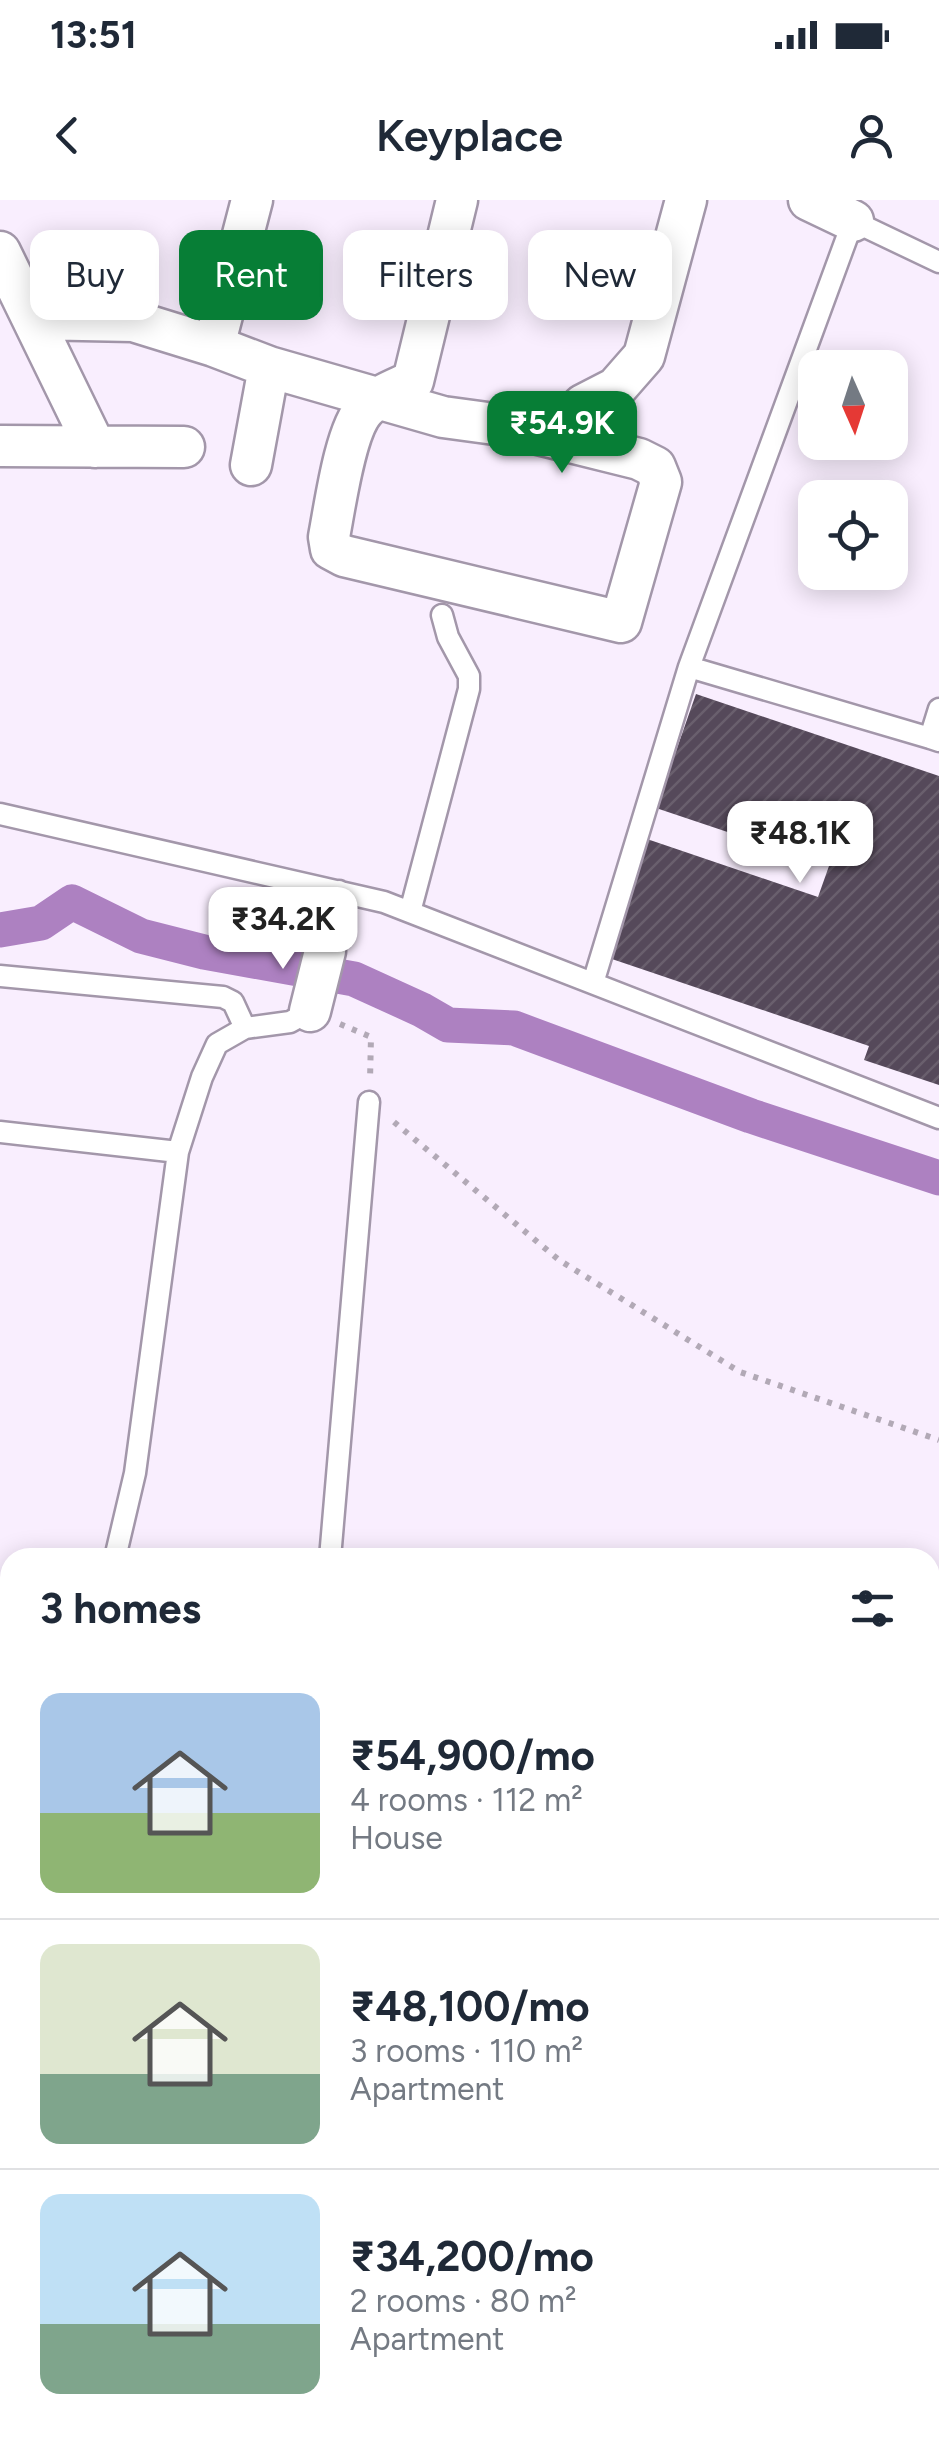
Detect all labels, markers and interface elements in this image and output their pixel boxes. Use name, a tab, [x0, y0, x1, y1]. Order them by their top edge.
text: 13:51	[50, 12, 137, 58]
icon: back	[40, 108, 95, 163]
text: Keyplace	[376, 108, 563, 162]
icon: person	[844, 108, 899, 163]
chip: Buy	[30, 230, 159, 320]
chip: Rent	[179, 230, 323, 320]
chip: Filters	[343, 230, 508, 320]
chip: New	[528, 230, 672, 320]
north arrow	[798, 350, 908, 460]
map controls	[798, 350, 908, 590]
pin: ₹54.9K	[481, 391, 643, 476]
text: ₹54.9K	[509, 404, 615, 442]
button: locate	[798, 480, 908, 590]
pin: ₹48.1K	[719, 801, 881, 886]
text: ₹48.1K	[749, 814, 851, 852]
pin: ₹34.2K	[202, 887, 364, 972]
text: ₹34.2K	[230, 900, 336, 938]
icon: filters	[845, 1581, 900, 1636]
text: 3 homes	[40, 1583, 201, 1634]
text: ₹54,900/mo	[350, 1730, 595, 1781]
icon: home	[120, 1733, 240, 1853]
text: 4 rooms · 112 m²	[350, 1781, 583, 1819]
text: House	[350, 1819, 443, 1857]
text: ₹48,100/mo	[350, 1981, 590, 2032]
icon: home	[120, 1984, 240, 2104]
text: 3 rooms · 110 m²	[350, 2032, 583, 2070]
text: Apartment	[350, 2070, 504, 2108]
text: ₹34,200/mo	[350, 2231, 594, 2282]
icon: home	[120, 2234, 240, 2354]
text: 2 rooms · 80 m²	[350, 2282, 577, 2320]
text: Apartment	[350, 2320, 504, 2358]

